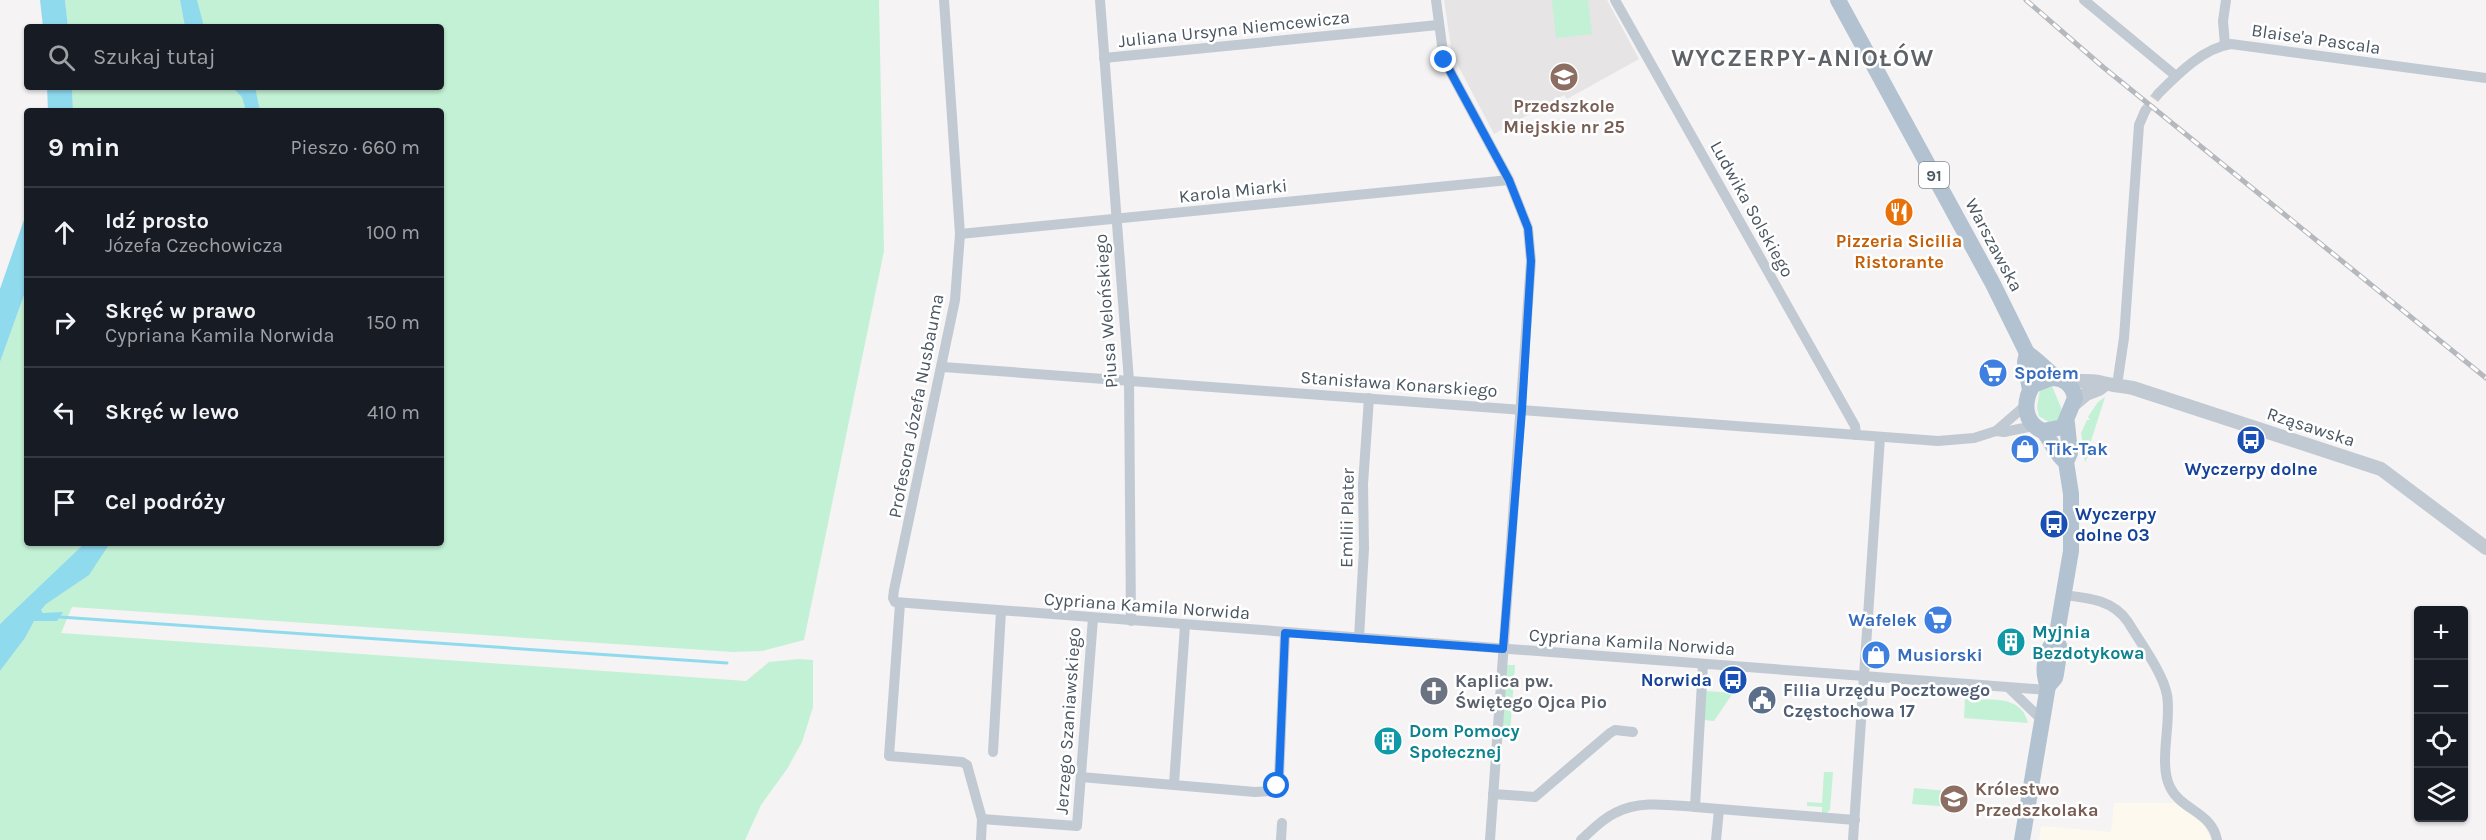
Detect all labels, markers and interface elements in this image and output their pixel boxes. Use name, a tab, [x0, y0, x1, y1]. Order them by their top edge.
street label: Juliana Ursyna Niemcewicza	[1117, 6, 1351, 52]
street label: Blaise'a Pascala	[2250, 19, 2382, 59]
search box	[24, 24, 444, 90]
icon: search	[45, 41, 78, 74]
district label: WYCZERPY-ANIOŁÓW	[1671, 43, 1935, 72]
text: Szukaj tutaj	[93, 44, 216, 70]
route end	[1430, 46, 1456, 72]
school or university icon: Przedszkole Miejskie nr 25	[1548, 61, 1580, 93]
place label: Przedszkole Miejskie nr 25	[1503, 95, 1625, 138]
text: 9 min	[48, 132, 120, 163]
text: Pieszo · 660 m	[290, 136, 420, 159]
street label: Ludwika Solskiego	[1705, 137, 1799, 281]
road number: 91	[1919, 162, 1949, 188]
street label: Karola Miarki	[1178, 174, 1288, 208]
street label: Warszawska	[1960, 195, 2028, 295]
restaurant icon: Pizzeria Sicilia Ristorante	[1883, 196, 1915, 228]
text: Idź prosto	[105, 208, 209, 234]
icon: ahead	[48, 216, 81, 249]
text: 100 m	[366, 221, 420, 244]
place label: Pizzeria Sicilia Ristorante	[1836, 230, 1962, 273]
street label: Piusa Welońskiego	[1090, 233, 1122, 389]
text: Józefa Czechowicza	[105, 234, 283, 257]
street label: Profesora Józefa Nusbauma	[883, 292, 949, 520]
text: Skręć w prawo	[105, 298, 256, 324]
icon: right	[48, 306, 81, 339]
text: 150 m	[367, 311, 420, 334]
text: Cypriana Kamila Norwida	[105, 324, 335, 347]
supermarket icon: Społem	[1977, 357, 2009, 389]
place label: Społem	[2014, 362, 2079, 384]
street label: Stanisława Konarskiego	[1300, 366, 1498, 402]
icon: left	[48, 396, 81, 429]
text: Skręć w lewo	[105, 399, 239, 425]
text: 410 m	[367, 401, 420, 424]
street label: Rząsawska	[2264, 402, 2358, 452]
bus stop icon: Wyczerpy dolne	[2235, 424, 2267, 456]
shop icon: Tik-Tak	[2009, 433, 2041, 465]
place label: Tik-Tak	[2046, 438, 2108, 460]
place label: Wyczerpy dolne	[2184, 458, 2318, 480]
street label: Emilii Plater	[1335, 467, 1359, 568]
icon: arrive	[48, 486, 81, 519]
text: Cel podróży	[105, 489, 225, 515]
place label: Wyczerpy dolne 03	[2075, 503, 2156, 546]
bus stop icon: Wyczerpy dolne 03	[2038, 508, 2070, 540]
street label: Cypriana Kamila Norwida	[1043, 588, 1251, 624]
supermarket icon: Wafelek	[1922, 604, 1954, 636]
map controls	[2414, 606, 2468, 822]
button: +	[2414, 606, 2468, 660]
place label: Wafelek	[1848, 609, 1917, 631]
place label: Myjnia Bezdotykowa	[2032, 621, 2145, 664]
street label: Cypriana Kamila Norwida	[1528, 624, 1736, 660]
building icon: Myjnia Bezdotykowa	[1995, 626, 2027, 658]
street label: Jerzego Szaniawskiego	[1050, 627, 1086, 815]
shop icon: Musiorski	[1860, 639, 1892, 671]
place label: Musiorski	[1897, 644, 1983, 666]
button: −	[2414, 660, 2468, 714]
bus stop icon: Norwida	[1717, 664, 1749, 696]
place label: Norwida	[1641, 669, 1712, 691]
place label: Kaplica pw. Świętego Ojca Pio	[1455, 670, 1607, 713]
church icon: Kaplica pw. Świętego Ojca Pio	[1418, 675, 1450, 707]
place label: Filia Urzędu Pocztowego Częstochowa 17	[1783, 679, 1990, 722]
public building icon: Filia Urzędu Pocztowego Częstochowa 17	[1746, 684, 1778, 716]
button: locate	[2414, 714, 2468, 768]
place label: Dom Pomocy Społecznej	[1409, 720, 1520, 763]
building icon: Dom Pomocy Społecznej	[1372, 725, 1404, 757]
button: layers	[2414, 768, 2468, 822]
route start	[1263, 772, 1289, 798]
place label: Królestwo Przedszkolaka	[1975, 778, 2098, 821]
school or university icon: Królestwo Przedszkolaka	[1938, 783, 1970, 815]

